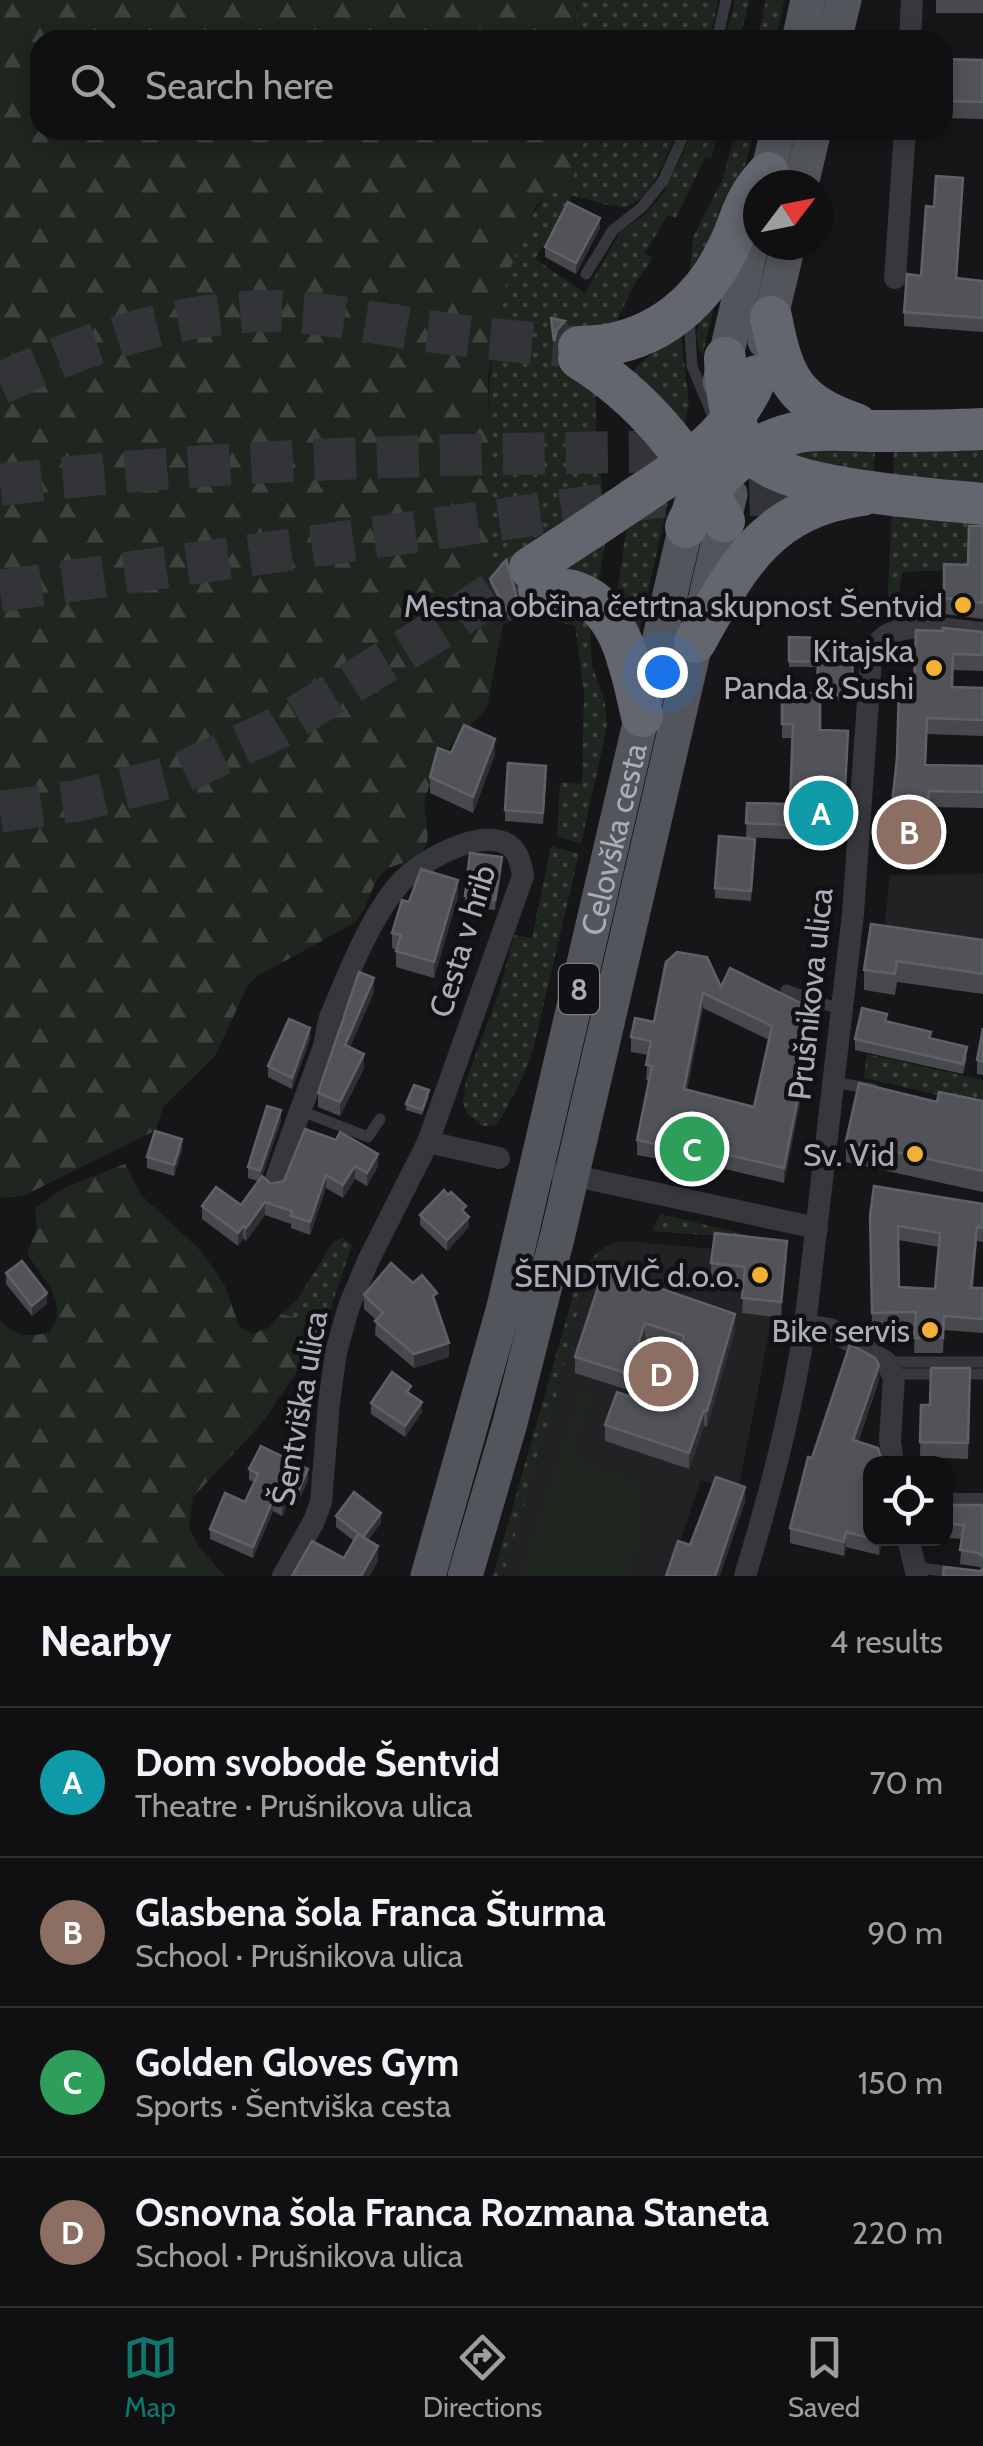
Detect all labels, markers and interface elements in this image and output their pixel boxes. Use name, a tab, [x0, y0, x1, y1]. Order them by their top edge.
search box	[30, 30, 953, 140]
icon: search	[65, 58, 120, 113]
text: Search here	[145, 62, 334, 109]
north arrow	[743, 170, 833, 260]
place label: Mestna občina četrtna skupnost Šentvid	[404, 586, 943, 625]
marker: Mestna občina četrtna skupnost Šentvid	[952, 594, 974, 616]
place label: Kitajska Panda & Sushi	[723, 631, 915, 707]
your location	[637, 647, 688, 698]
marker: Kitajska Panda & Sushi	[923, 657, 945, 679]
street label: Celovška cesta	[572, 739, 654, 939]
pin: A	[788, 776, 854, 850]
pin: B	[876, 794, 942, 870]
street label: Cesta v hrib	[420, 860, 504, 1022]
street label: Prušnikova ulica	[779, 885, 841, 1102]
road number: 8	[559, 964, 599, 1014]
pin: C	[660, 1112, 724, 1186]
place label: Sv. Vid	[803, 1135, 895, 1174]
marker: Sv. Vid	[904, 1143, 926, 1165]
place label: ŠENDTVIČ d.o.o.	[514, 1256, 740, 1295]
marker: ŠENDTVIČ d.o.o.	[749, 1264, 771, 1286]
street label: Šentviška ulica	[263, 1307, 335, 1508]
place label: Bike servis	[772, 1311, 910, 1350]
marker: Bike servis	[919, 1319, 941, 1341]
pin: D	[628, 1336, 694, 1412]
map controls	[863, 1456, 953, 1546]
button: locate	[863, 1456, 953, 1546]
text: Nearby	[40, 1615, 172, 1667]
text: 4 results	[830, 1622, 943, 1661]
text: Dom svobode Šentvid	[135, 1739, 500, 1786]
text: A	[62, 1763, 83, 1802]
text: 70 m	[870, 1763, 943, 1802]
text: Theatre · Prušnikova ulica	[135, 1786, 472, 1825]
text: Glasbena šola Franca Šturma	[135, 1889, 606, 1936]
text: B	[62, 1913, 83, 1952]
text: 90 m	[867, 1913, 943, 1952]
text: School · Prušnikova ulica	[135, 1936, 463, 1975]
text: Golden Gloves Gym	[135, 2039, 459, 2086]
text: C	[63, 2063, 82, 2102]
text: 150 m	[858, 2063, 943, 2102]
text: Sports · Šentviška cesta	[135, 2086, 451, 2125]
text: Osnovna šola Franca Rozmana Staneta	[135, 2189, 769, 2236]
text: D	[61, 2213, 84, 2252]
text: 220 m	[852, 2213, 943, 2252]
text: School · Prušnikova ulica	[135, 2236, 463, 2275]
tab: Map	[123, 2330, 178, 2424]
tab: Directions	[423, 2330, 542, 2424]
tab: Saved	[788, 2330, 860, 2424]

